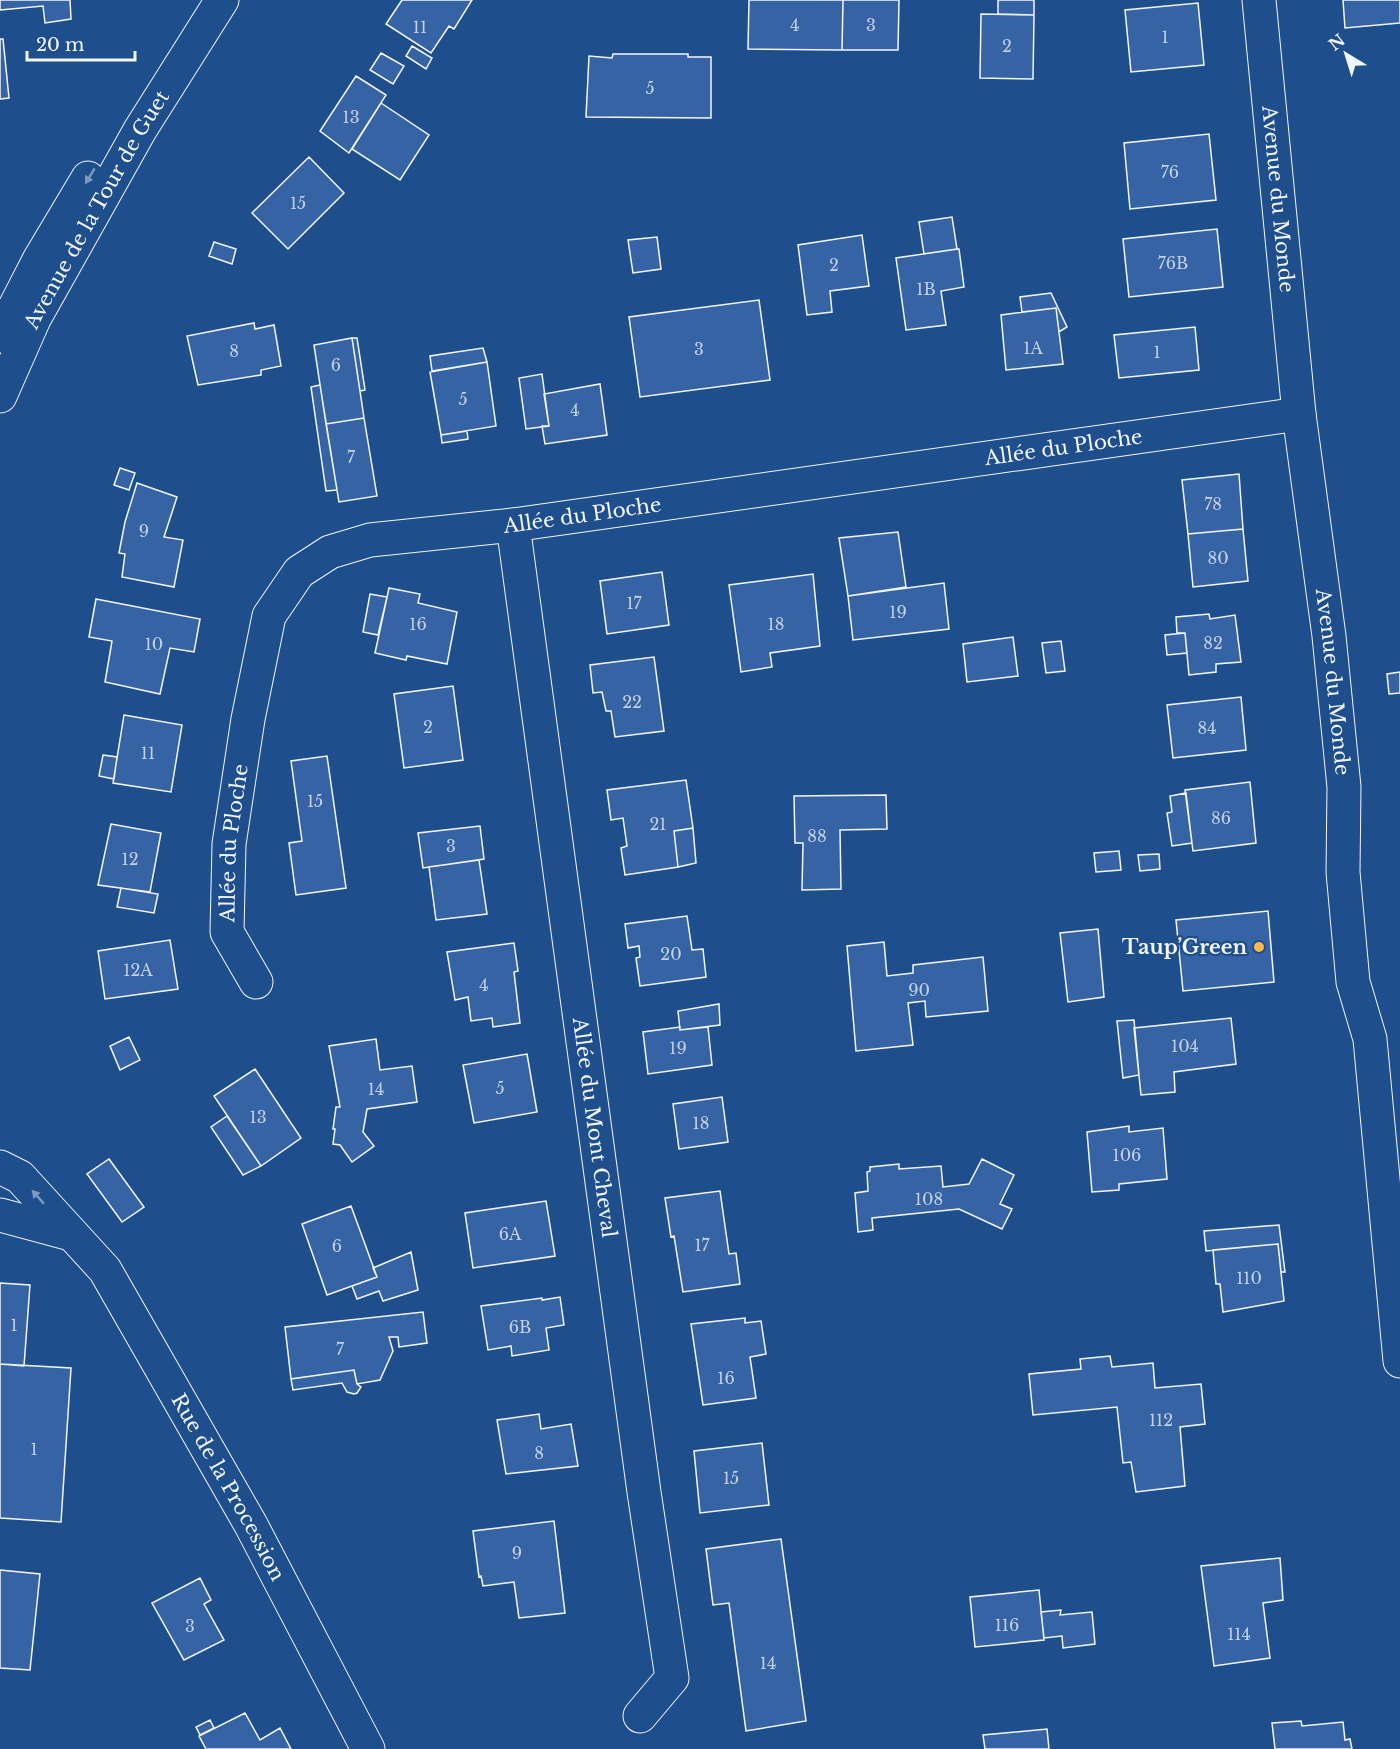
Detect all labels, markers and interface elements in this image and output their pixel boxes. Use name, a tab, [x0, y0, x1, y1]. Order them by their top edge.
house number: 4	[790, 15, 800, 35]
house number: 3	[866, 15, 876, 35]
house number: 11	[413, 17, 427, 37]
scale bar	[27, 24, 135, 62]
north arrow	[1316, 24, 1376, 84]
house number: 1	[1161, 27, 1169, 47]
text: N	[1325, 30, 1349, 55]
text: 20 m	[36, 34, 84, 56]
house number: 2	[1002, 36, 1012, 56]
house number: 5	[645, 78, 655, 98]
street label: Avenue de la Tour de Guet	[19, 86, 174, 334]
street label: Avenue du Monde	[1257, 103, 1299, 294]
house number: 13	[343, 107, 360, 127]
house number: 76	[1161, 162, 1179, 182]
one-way arrow	[84, 168, 95, 184]
house number: 15	[290, 193, 306, 213]
house number: 76B	[1158, 253, 1188, 273]
house number: 2	[829, 255, 839, 275]
house number: 1B	[916, 279, 936, 299]
house number: 1A	[1023, 338, 1043, 358]
house number: 3	[694, 339, 704, 359]
house number: 8	[229, 341, 239, 361]
house number: 1	[1153, 342, 1161, 362]
house number: 6	[331, 355, 341, 375]
house number: 5	[458, 389, 468, 409]
house number: 4	[570, 400, 580, 420]
street label: Allée du Ploche	[982, 424, 1144, 470]
house number: 7	[347, 447, 356, 467]
street label: Allée du Ploche	[501, 492, 663, 538]
house number: 78	[1204, 494, 1222, 514]
house number: 9	[139, 521, 149, 541]
house number: 80	[1207, 548, 1229, 568]
street label: Avenue du Monde	[1311, 586, 1355, 776]
house number: 17	[626, 593, 643, 613]
house number: 19	[889, 602, 907, 622]
house number: 16	[409, 614, 427, 634]
house number: 18	[768, 614, 784, 634]
house number: 82	[1203, 633, 1223, 653]
house number: 10	[145, 634, 163, 654]
house number: 22	[622, 692, 642, 712]
house number: 2	[423, 717, 433, 737]
house number: 84	[1197, 718, 1217, 738]
house number: 11	[141, 743, 155, 763]
street label: Allée du Ploche	[215, 762, 253, 924]
house number: 15	[307, 791, 323, 811]
house number: 86	[1211, 808, 1231, 828]
house number: 21	[650, 814, 667, 834]
house number: 88	[807, 826, 827, 846]
house number: 3	[446, 836, 456, 856]
house number: 12	[122, 849, 139, 869]
place label: Taup’Green	[1122, 935, 1247, 959]
marker: Taup’Green	[1252, 940, 1266, 954]
house number: 20	[660, 944, 682, 964]
house number: 12A	[123, 960, 153, 980]
house number: 4	[479, 975, 489, 995]
house number: 90	[908, 980, 930, 1000]
street label: Allée du Mont Cheval	[568, 1015, 621, 1239]
house number: 104	[1171, 1036, 1199, 1056]
house number: 19	[669, 1038, 687, 1058]
house number: 5	[495, 1078, 505, 1098]
house number: 14	[368, 1079, 384, 1099]
house number: 13	[250, 1107, 267, 1127]
house number: 18	[693, 1113, 709, 1133]
house number: 106	[1113, 1145, 1141, 1165]
house number: 108	[915, 1189, 943, 1209]
one-way arrow	[32, 1190, 45, 1205]
house number: 6A	[499, 1224, 522, 1244]
house number: 17	[694, 1235, 711, 1255]
house number: 6	[332, 1236, 342, 1256]
house number: 110	[1236, 1268, 1262, 1288]
house number: 1	[10, 1315, 18, 1335]
house number: 6B	[509, 1317, 531, 1337]
house number: 7	[336, 1339, 345, 1359]
house number: 16	[717, 1368, 735, 1388]
street label: Rue de la Procession	[166, 1389, 290, 1585]
house number: 112	[1149, 1410, 1173, 1430]
house number: 1	[30, 1439, 38, 1459]
house number: 8	[534, 1443, 544, 1463]
house number: 15	[723, 1468, 739, 1488]
house number: 9	[512, 1543, 522, 1563]
house number: 116	[995, 1615, 1019, 1635]
house number: 3	[185, 1616, 195, 1636]
house number: 114	[1227, 1624, 1251, 1644]
house number: 14	[760, 1653, 776, 1673]

